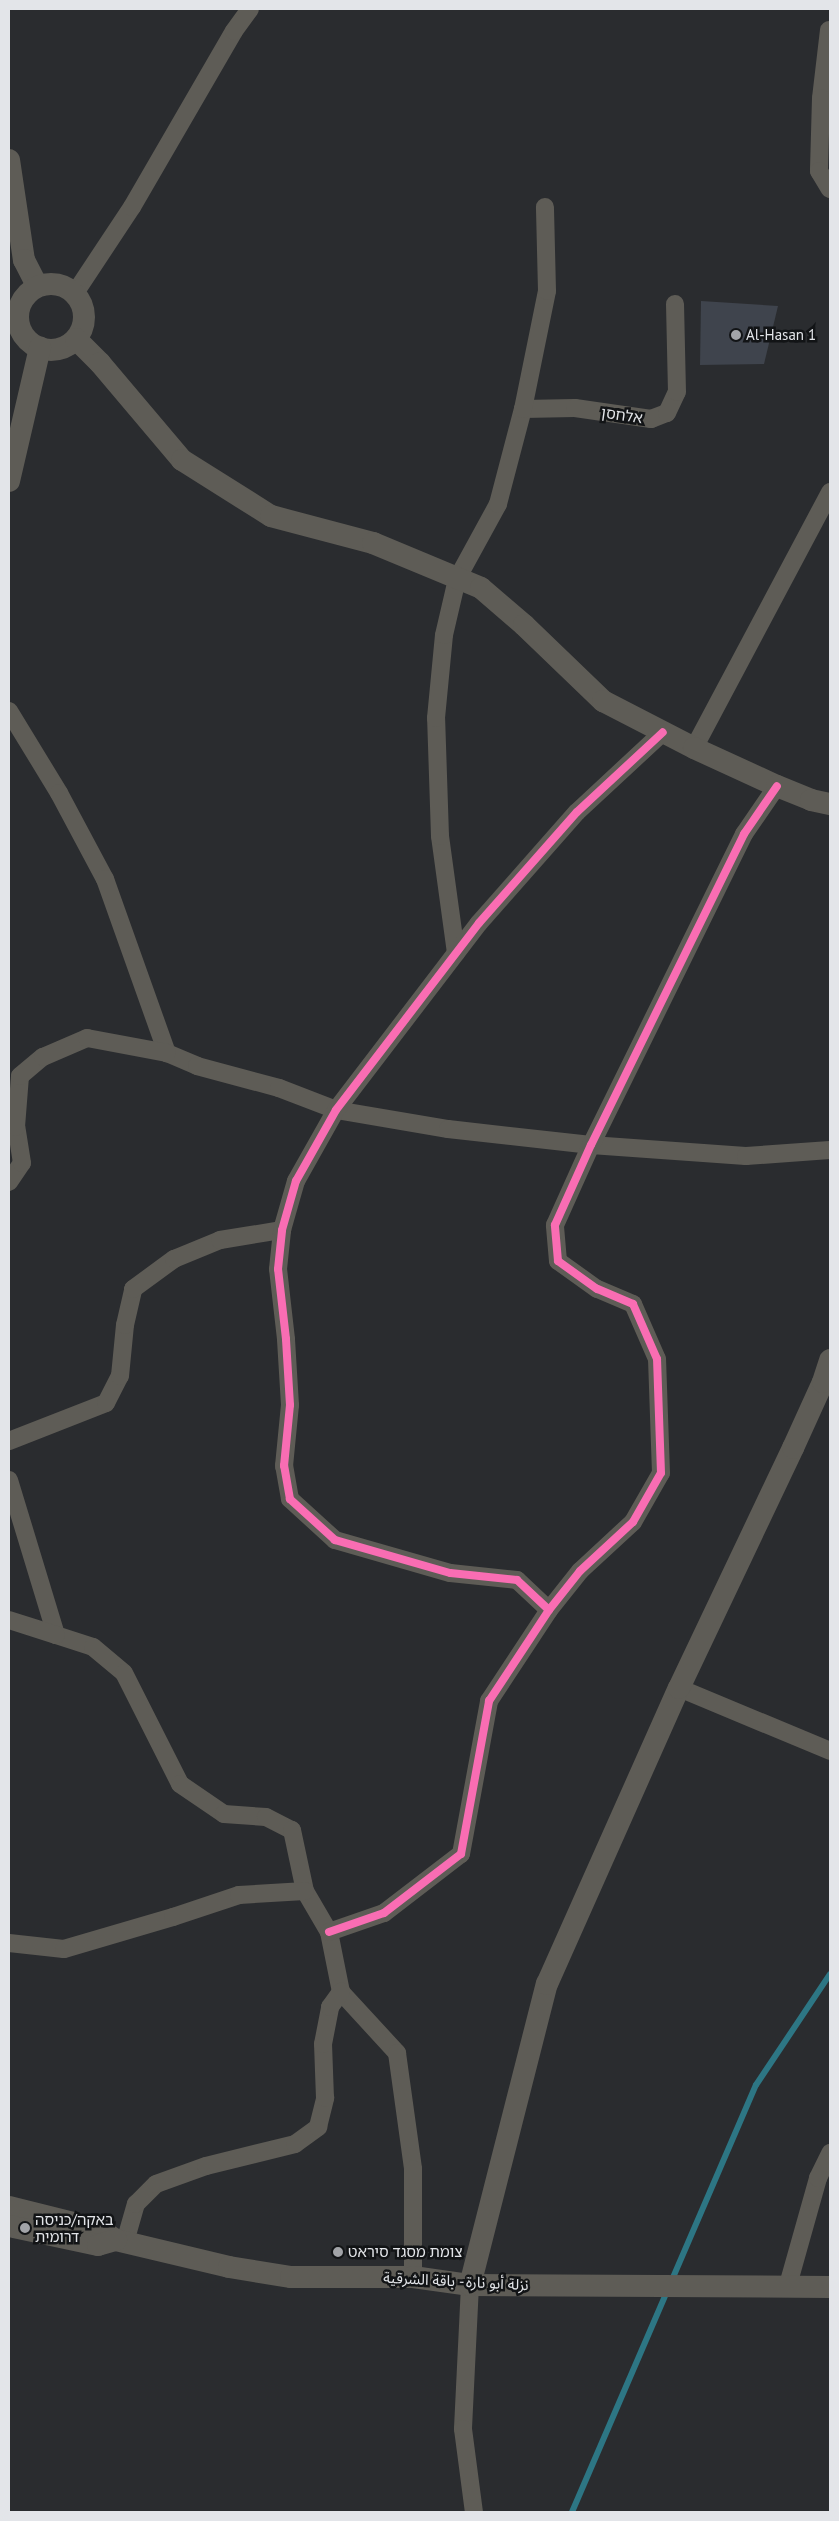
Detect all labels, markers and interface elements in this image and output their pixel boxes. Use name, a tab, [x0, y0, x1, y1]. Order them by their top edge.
place label: Al-Hasan 1	[746, 326, 816, 344]
marker: Al-Hasan 1	[730, 329, 742, 341]
street label: אלחסן	[600, 403, 644, 427]
place label: באקה/כניסה דרומית	[35, 2210, 114, 2245]
marker: באקה/כניסה דרומית	[19, 2222, 31, 2234]
place label: צומת מסגד סיראט	[348, 2243, 463, 2261]
marker: צומת מסגד סיראט	[332, 2246, 344, 2258]
street label: نزلة أبو نارة - باقة الشرقية	[382, 2268, 530, 2294]

